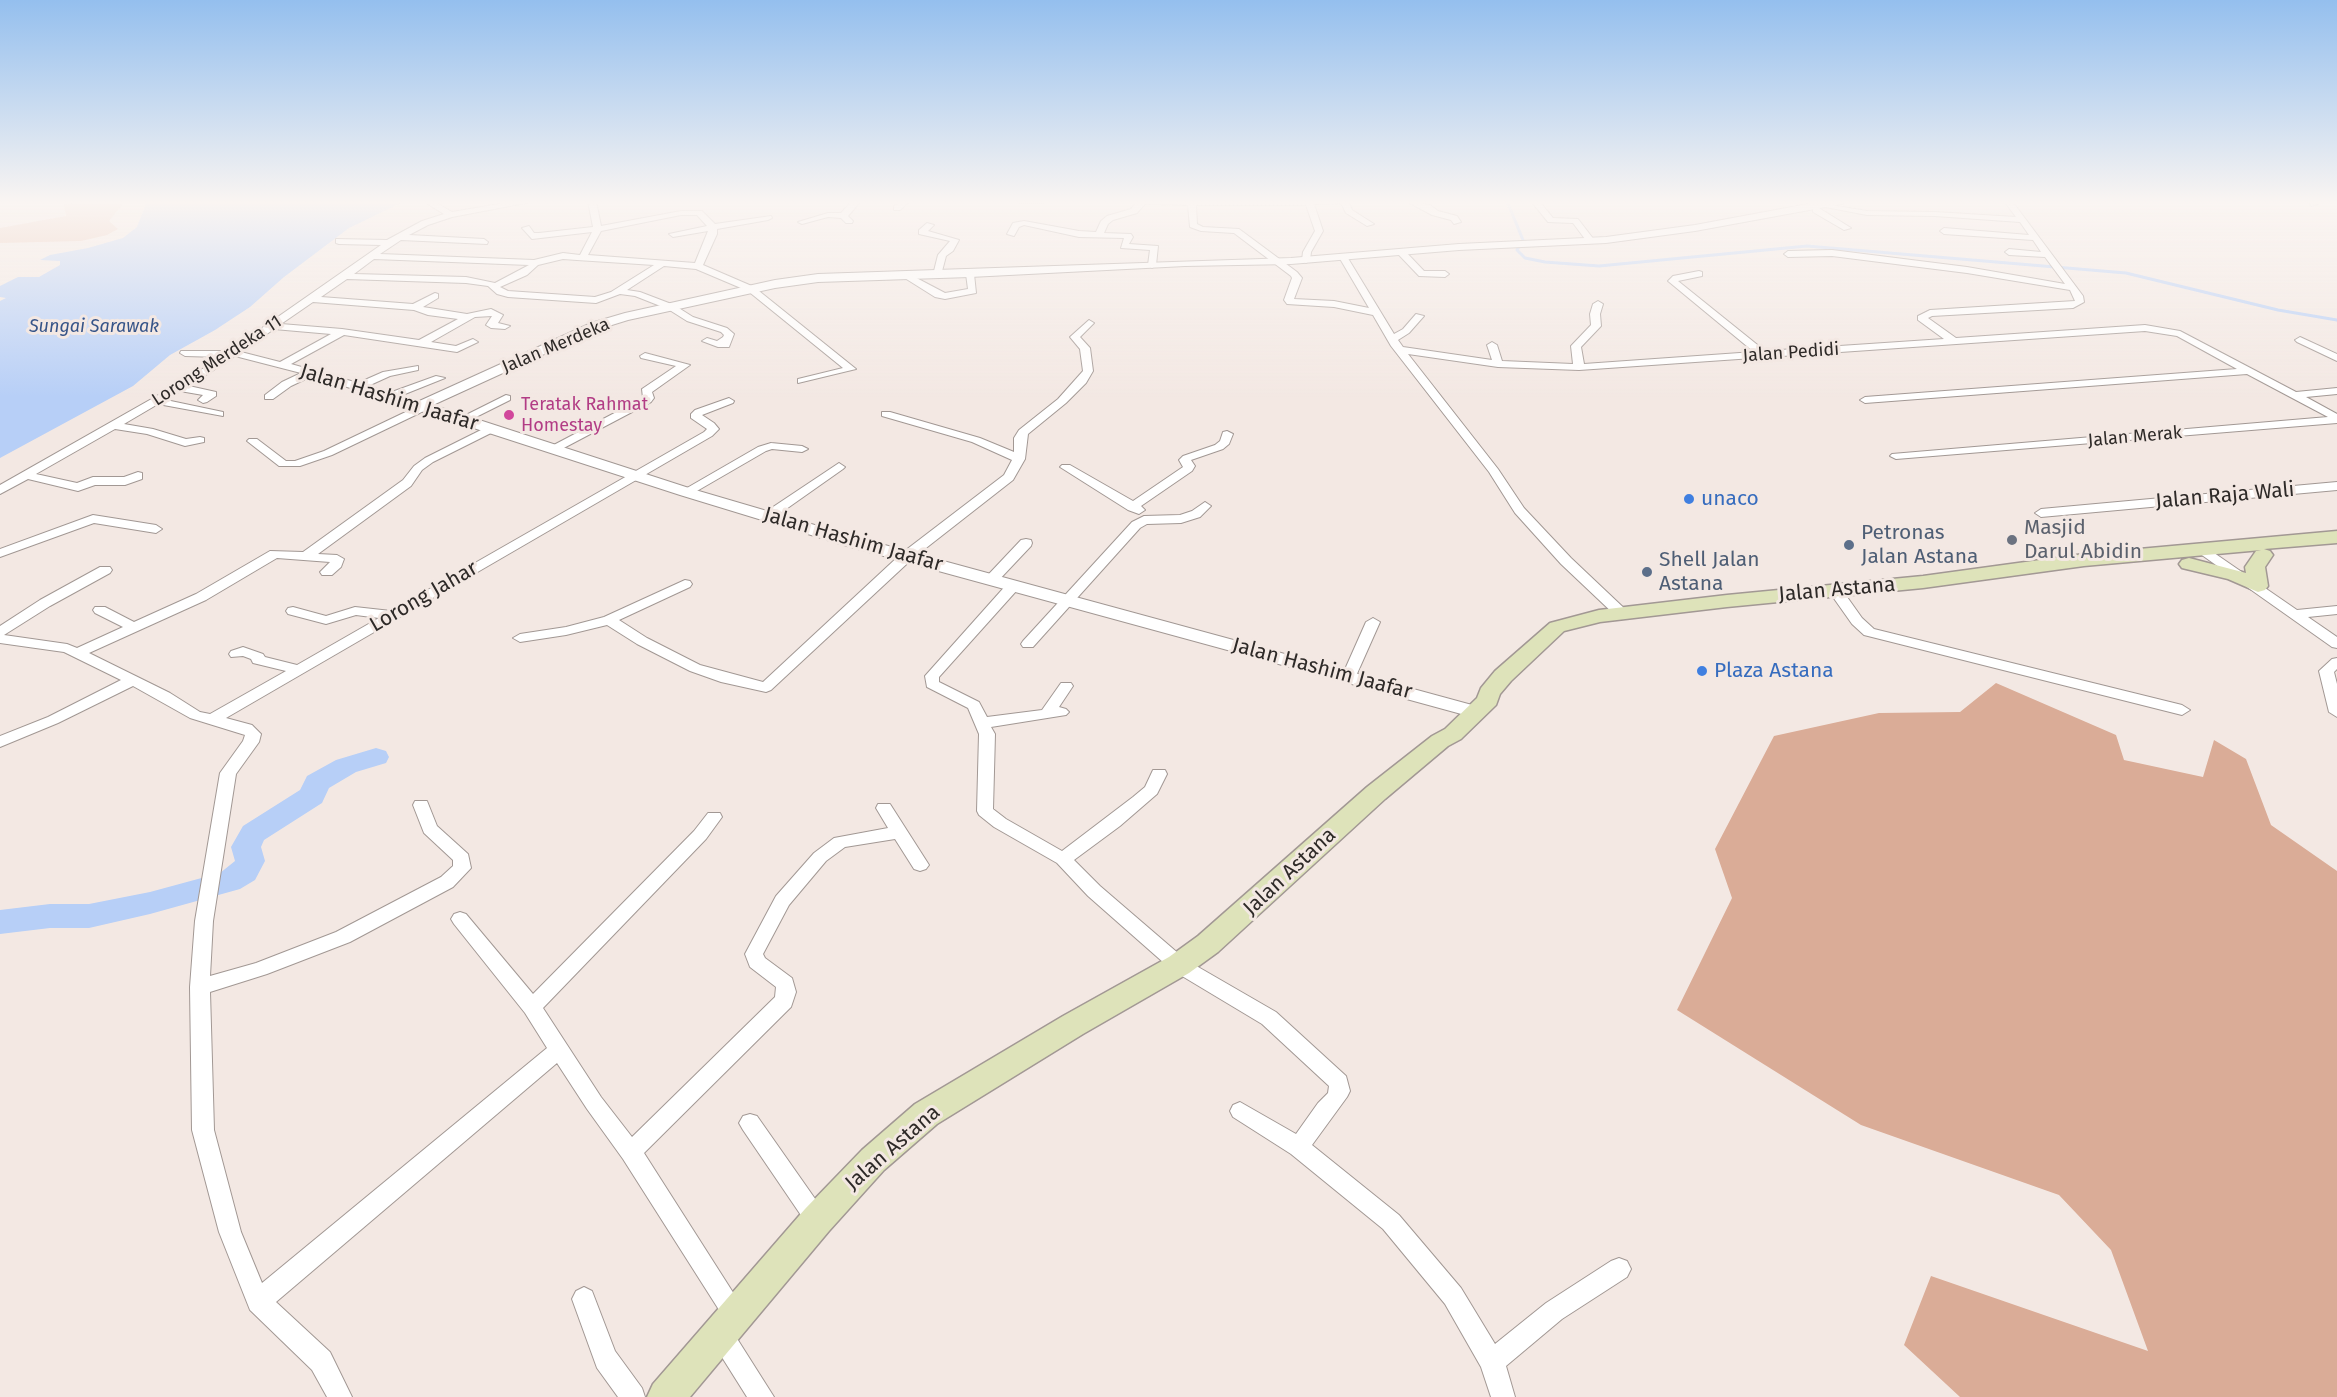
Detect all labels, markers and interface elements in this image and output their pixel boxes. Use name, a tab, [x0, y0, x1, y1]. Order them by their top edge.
street label: Lorong Merdeka 11	[148, 311, 286, 411]
street label: Jalan Merdeka	[499, 314, 613, 378]
water label: Sungai Sarawak	[29, 316, 159, 338]
street label: Jalan Pedidi	[1742, 339, 1840, 367]
street label: Jalan Hashim Jaafar	[297, 359, 481, 437]
place label: Teratak Rahmat Homestay	[521, 394, 648, 436]
marker: Teratak Rahmat Homestay	[502, 408, 516, 422]
street label: Jalan Merak	[2087, 422, 2183, 452]
street label: Jalan Raja Wali	[2154, 477, 2296, 515]
place label: unaco	[1701, 486, 1759, 512]
marker: unaco	[1682, 492, 1696, 506]
street label: Jalan Hashim Jaafar	[760, 502, 946, 578]
place label: Masjid Darul Abidin	[2024, 515, 2142, 565]
place label: Petronas Jalan Astana	[1861, 520, 1978, 570]
marker: Masjid Darul Abidin	[2005, 533, 2019, 547]
marker: Petronas Jalan Astana	[1842, 538, 1856, 552]
place label: Shell Jalan Astana	[1659, 547, 1759, 597]
street label: Lorong Jahar	[366, 556, 482, 638]
marker: Shell Jalan Astana	[1640, 565, 1654, 579]
street label: Jalan Astana	[1777, 572, 1897, 608]
street label: Jalan Hashim Jaafar	[1229, 633, 1415, 705]
place label: Plaza Astana	[1714, 658, 1834, 684]
marker: Plaza Astana	[1695, 664, 1709, 678]
street label: Jalan Astana	[1238, 823, 1342, 921]
street label: Jalan Astana	[840, 1100, 946, 1196]

